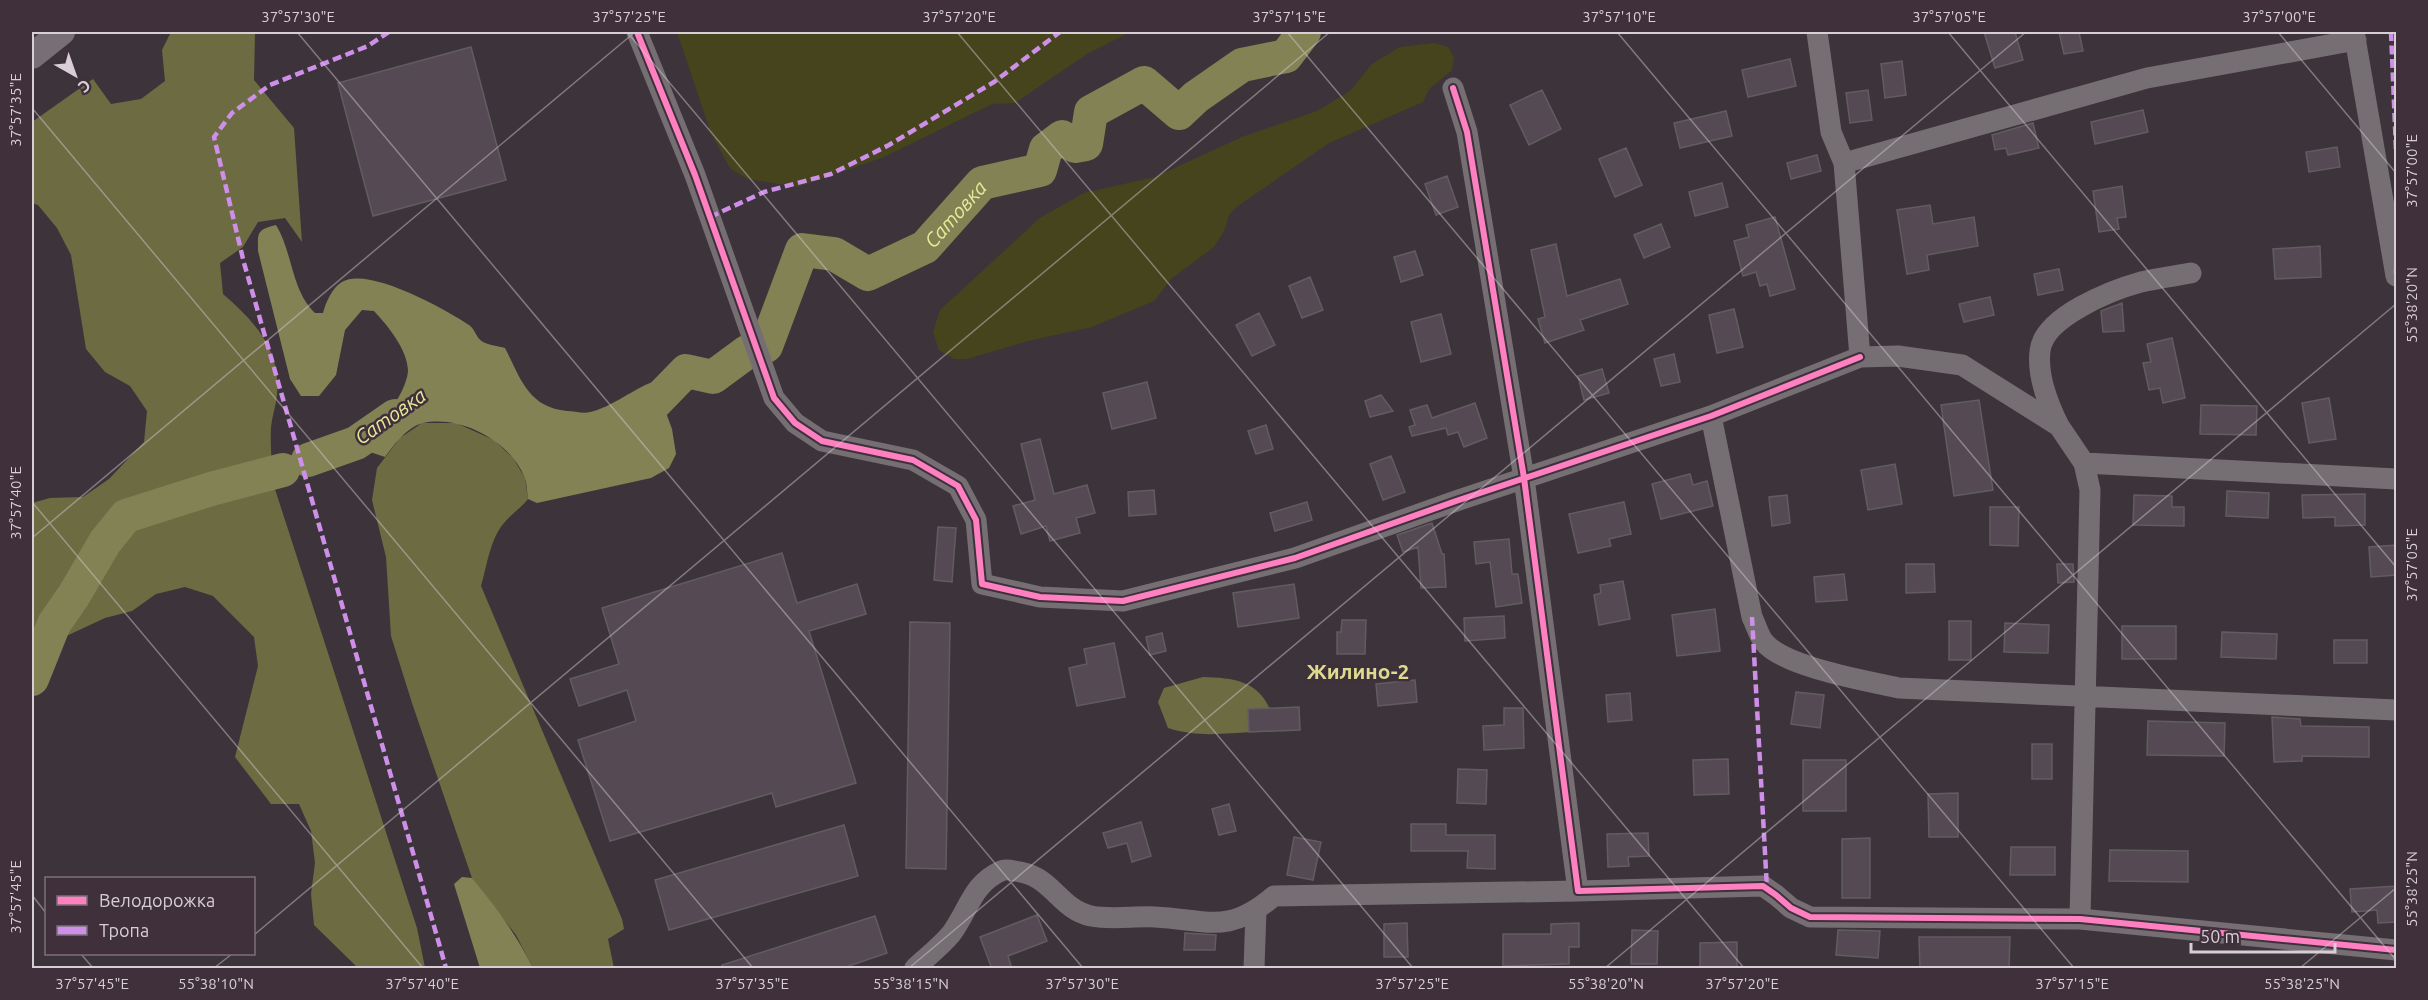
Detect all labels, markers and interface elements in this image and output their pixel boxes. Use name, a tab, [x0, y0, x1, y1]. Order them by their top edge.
text: 37°57'30"E	[261, 8, 335, 25]
text: 37°57'25"E	[592, 8, 666, 25]
text: 37°57'20"E	[922, 8, 996, 25]
text: 37°57'15"E	[1252, 8, 1326, 25]
text: 37°57'10"E	[1582, 8, 1656, 25]
text: 37°57'05"E	[1912, 8, 1986, 25]
text: 37°57'00"E	[2242, 8, 2316, 25]
north arrow	[45, 45, 105, 105]
text: 37°57'35"E	[7, 73, 24, 147]
text: С	[75, 76, 94, 97]
text: 37°57'00"E	[2403, 134, 2420, 208]
water label: Сатовка	[919, 175, 991, 252]
text: 55°38'20"N	[2403, 267, 2420, 343]
water label: Сатовка	[350, 383, 430, 449]
text: 37°57'40"E	[7, 466, 24, 540]
text: 37°57'05"E	[2403, 528, 2420, 602]
district label: Жилино-2	[1307, 659, 1409, 683]
text: 55°38'25"N	[2403, 851, 2420, 927]
text: 37°57'45"E	[7, 860, 24, 934]
legend	[45, 877, 255, 955]
text: Велодорожка	[99, 890, 215, 910]
scale bar	[2191, 916, 2335, 954]
text: Тропа	[99, 920, 149, 940]
text: 50 m	[2200, 926, 2240, 946]
text: 37°57'45"E	[55, 975, 129, 992]
text: 55°38'10"N	[178, 975, 254, 992]
text: 37°57'40"E	[385, 975, 459, 992]
text: 37°57'35"E	[715, 975, 789, 992]
text: 55°38'15"N	[873, 975, 949, 992]
text: 37°57'30"E	[1045, 975, 1119, 992]
text: 37°57'25"E	[1375, 975, 1449, 992]
text: 55°38'20"N	[1568, 975, 1644, 992]
text: 37°57'20"E	[1705, 975, 1779, 992]
text: 37°57'15"E	[2035, 975, 2109, 992]
text: 55°38'25"N	[2264, 975, 2340, 992]

